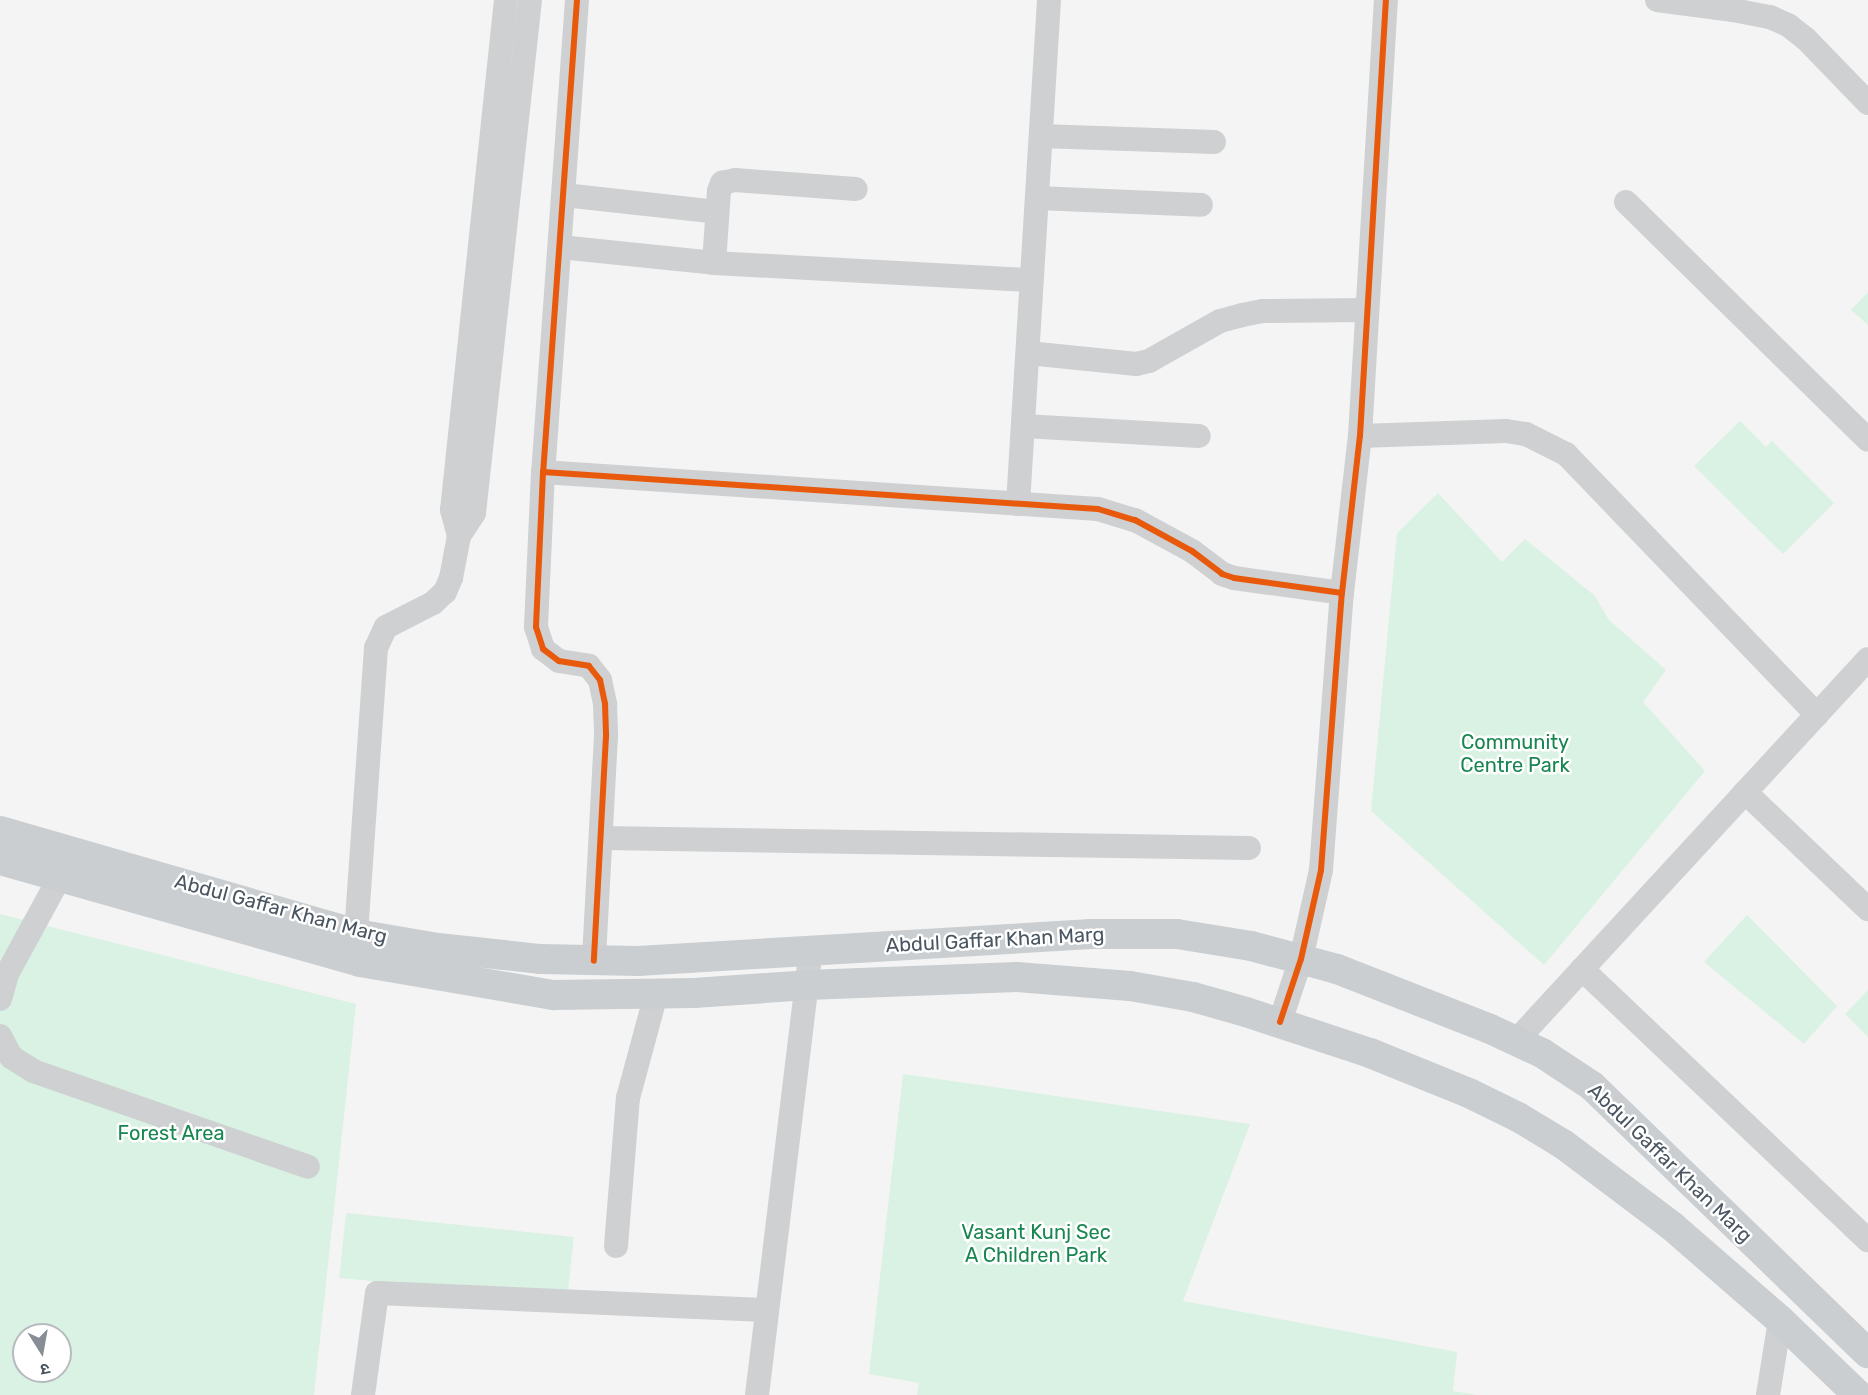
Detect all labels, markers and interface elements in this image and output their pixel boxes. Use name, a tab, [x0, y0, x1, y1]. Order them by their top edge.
park label: Community Centre Park	[1460, 731, 1570, 778]
street label: Abdul Gaffar Khan Marg	[172, 869, 390, 949]
street label: Abdul Gaffar Khan Marg	[885, 922, 1105, 958]
street label: Abdul Gaffar Khan Marg	[1583, 1078, 1757, 1248]
park label: Forest Area	[117, 1121, 225, 1145]
park label: Vasant Kunj Sec A Children Park	[961, 1221, 1111, 1268]
north arrow	[12, 1323, 72, 1383]
text: उ	[39, 1359, 52, 1379]

